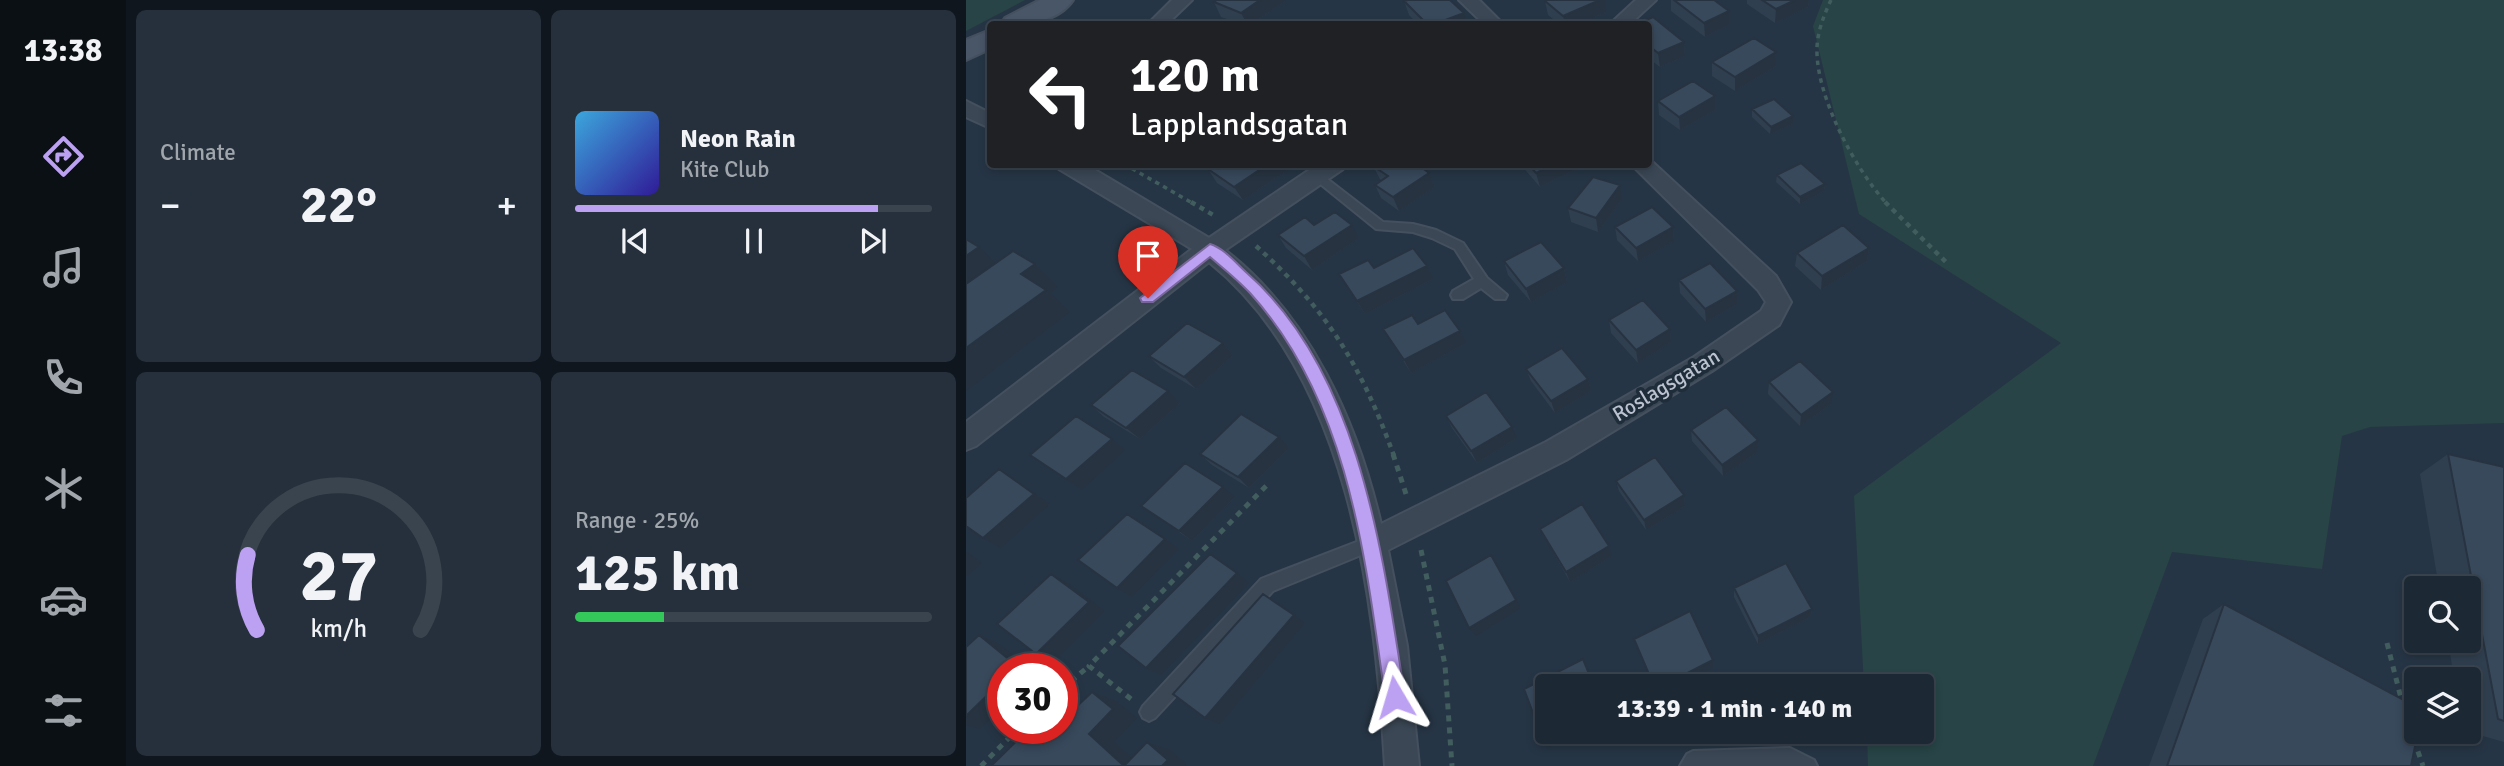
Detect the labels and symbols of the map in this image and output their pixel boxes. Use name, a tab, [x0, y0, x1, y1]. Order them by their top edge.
pin	[1118, 226, 1178, 298]
street label: Roslagsgatan	[1608, 343, 1724, 427]
speed limit sign: 30	[987, 653, 1078, 744]
position arrow	[1358, 660, 1432, 734]

